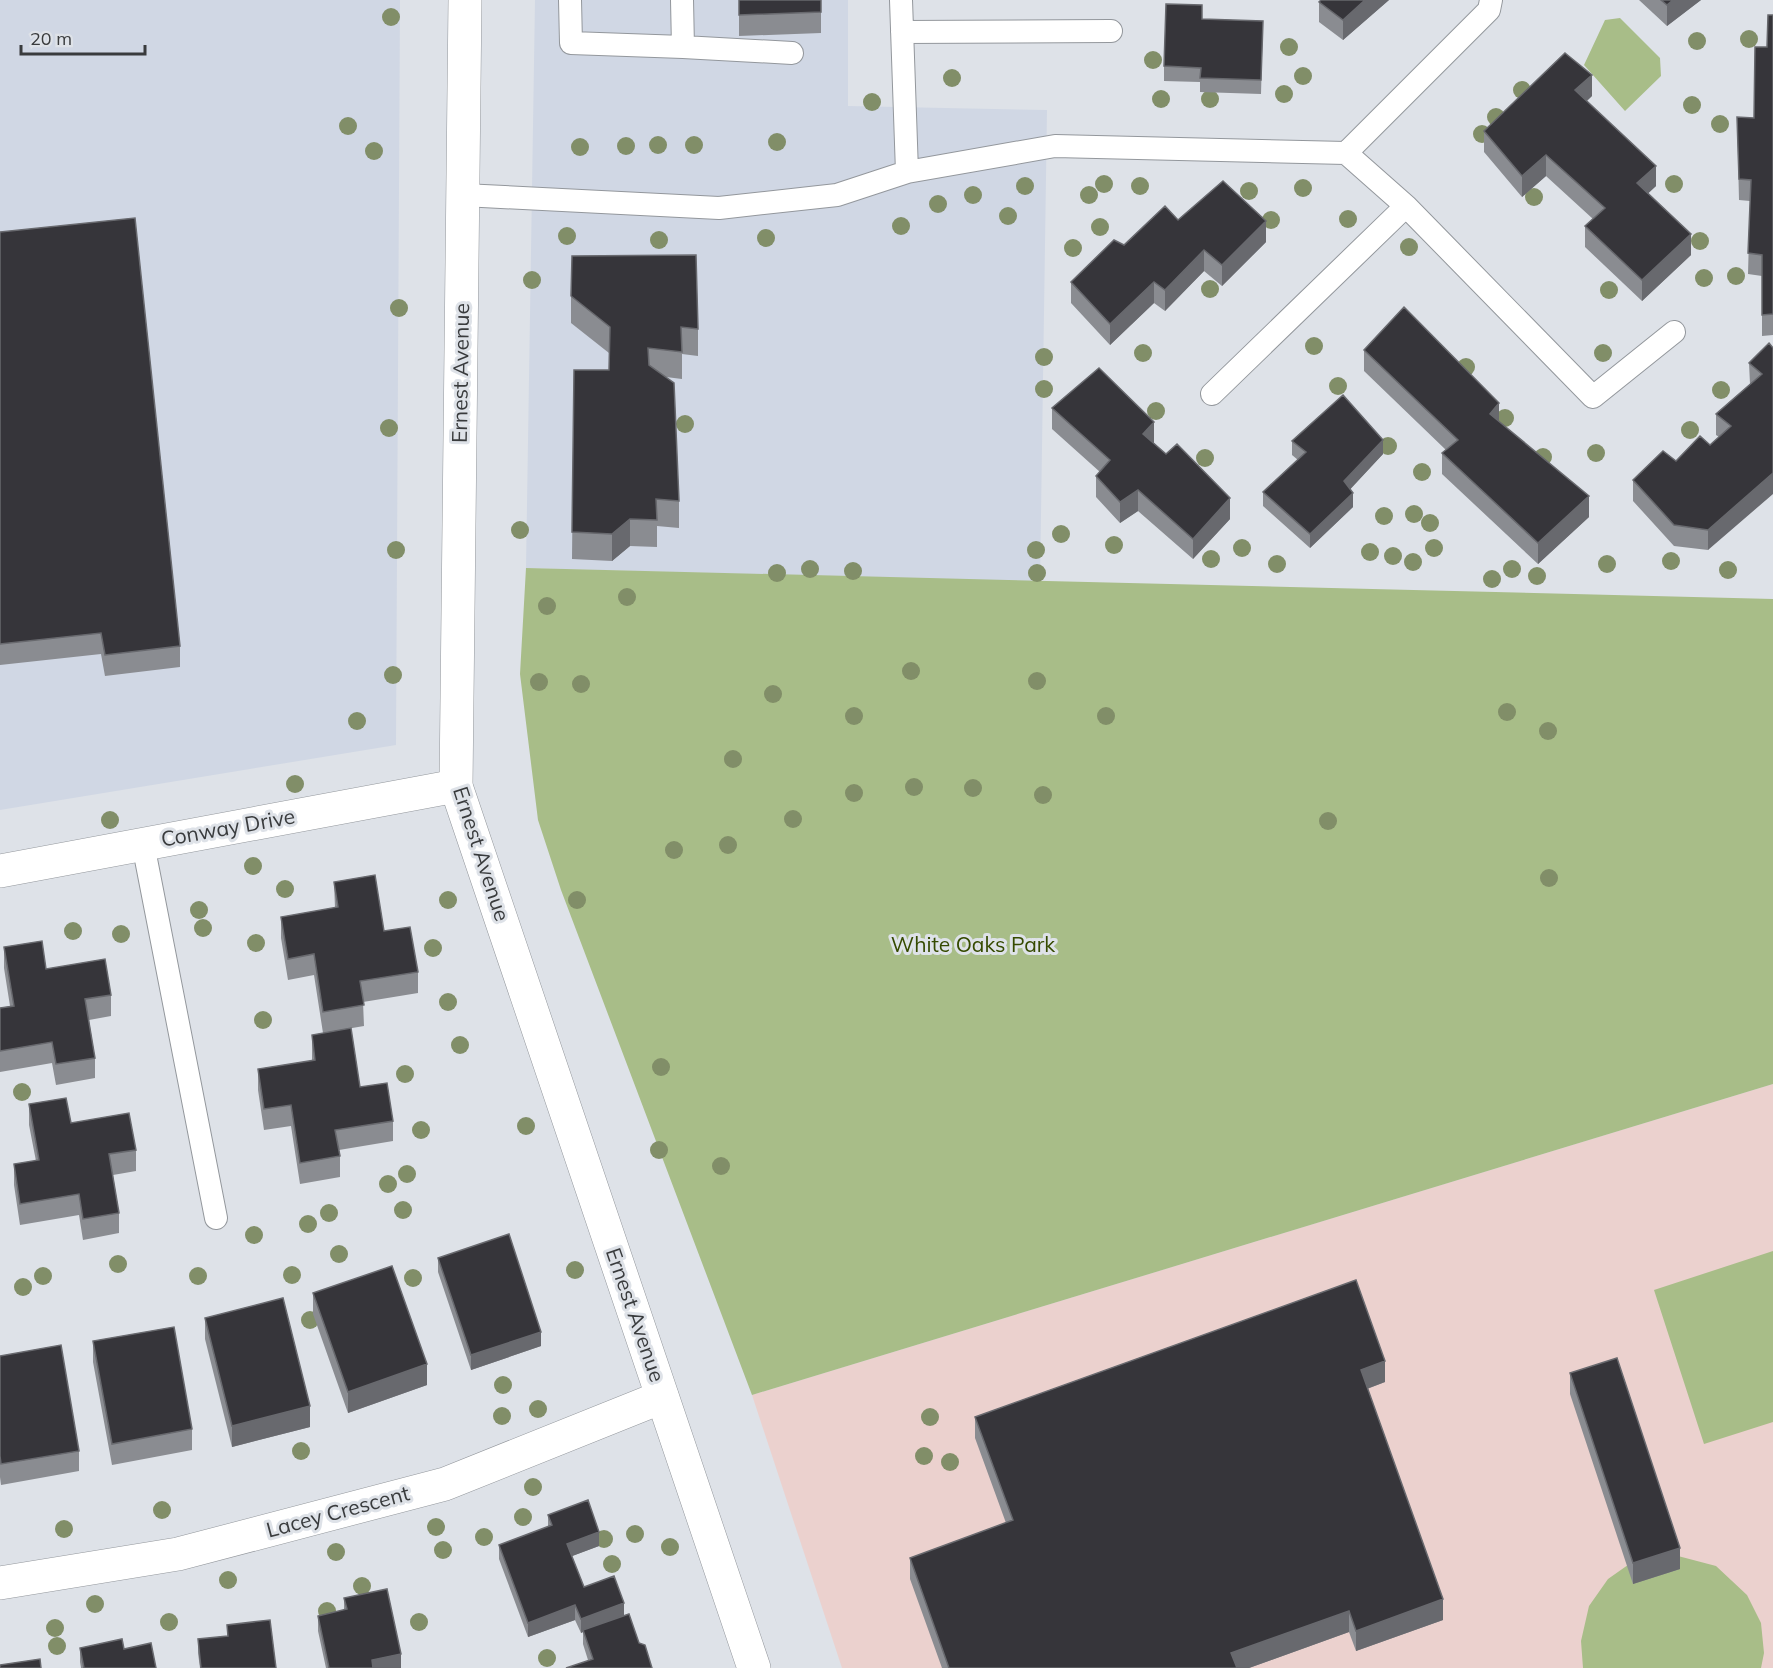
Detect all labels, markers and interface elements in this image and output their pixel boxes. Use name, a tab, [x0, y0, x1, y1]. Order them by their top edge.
scale bar	[21, 18, 146, 56]
text: 20 m	[30, 27, 72, 50]
street label: Ernest Avenue	[446, 303, 474, 443]
street label: Ernest Avenue	[448, 783, 516, 924]
street label: Conway Drive	[159, 802, 297, 852]
park label: White Oaks Park	[891, 931, 1055, 957]
street label: Ernest Avenue	[601, 1244, 671, 1385]
street label: Lacey Crescent	[263, 1479, 412, 1543]

